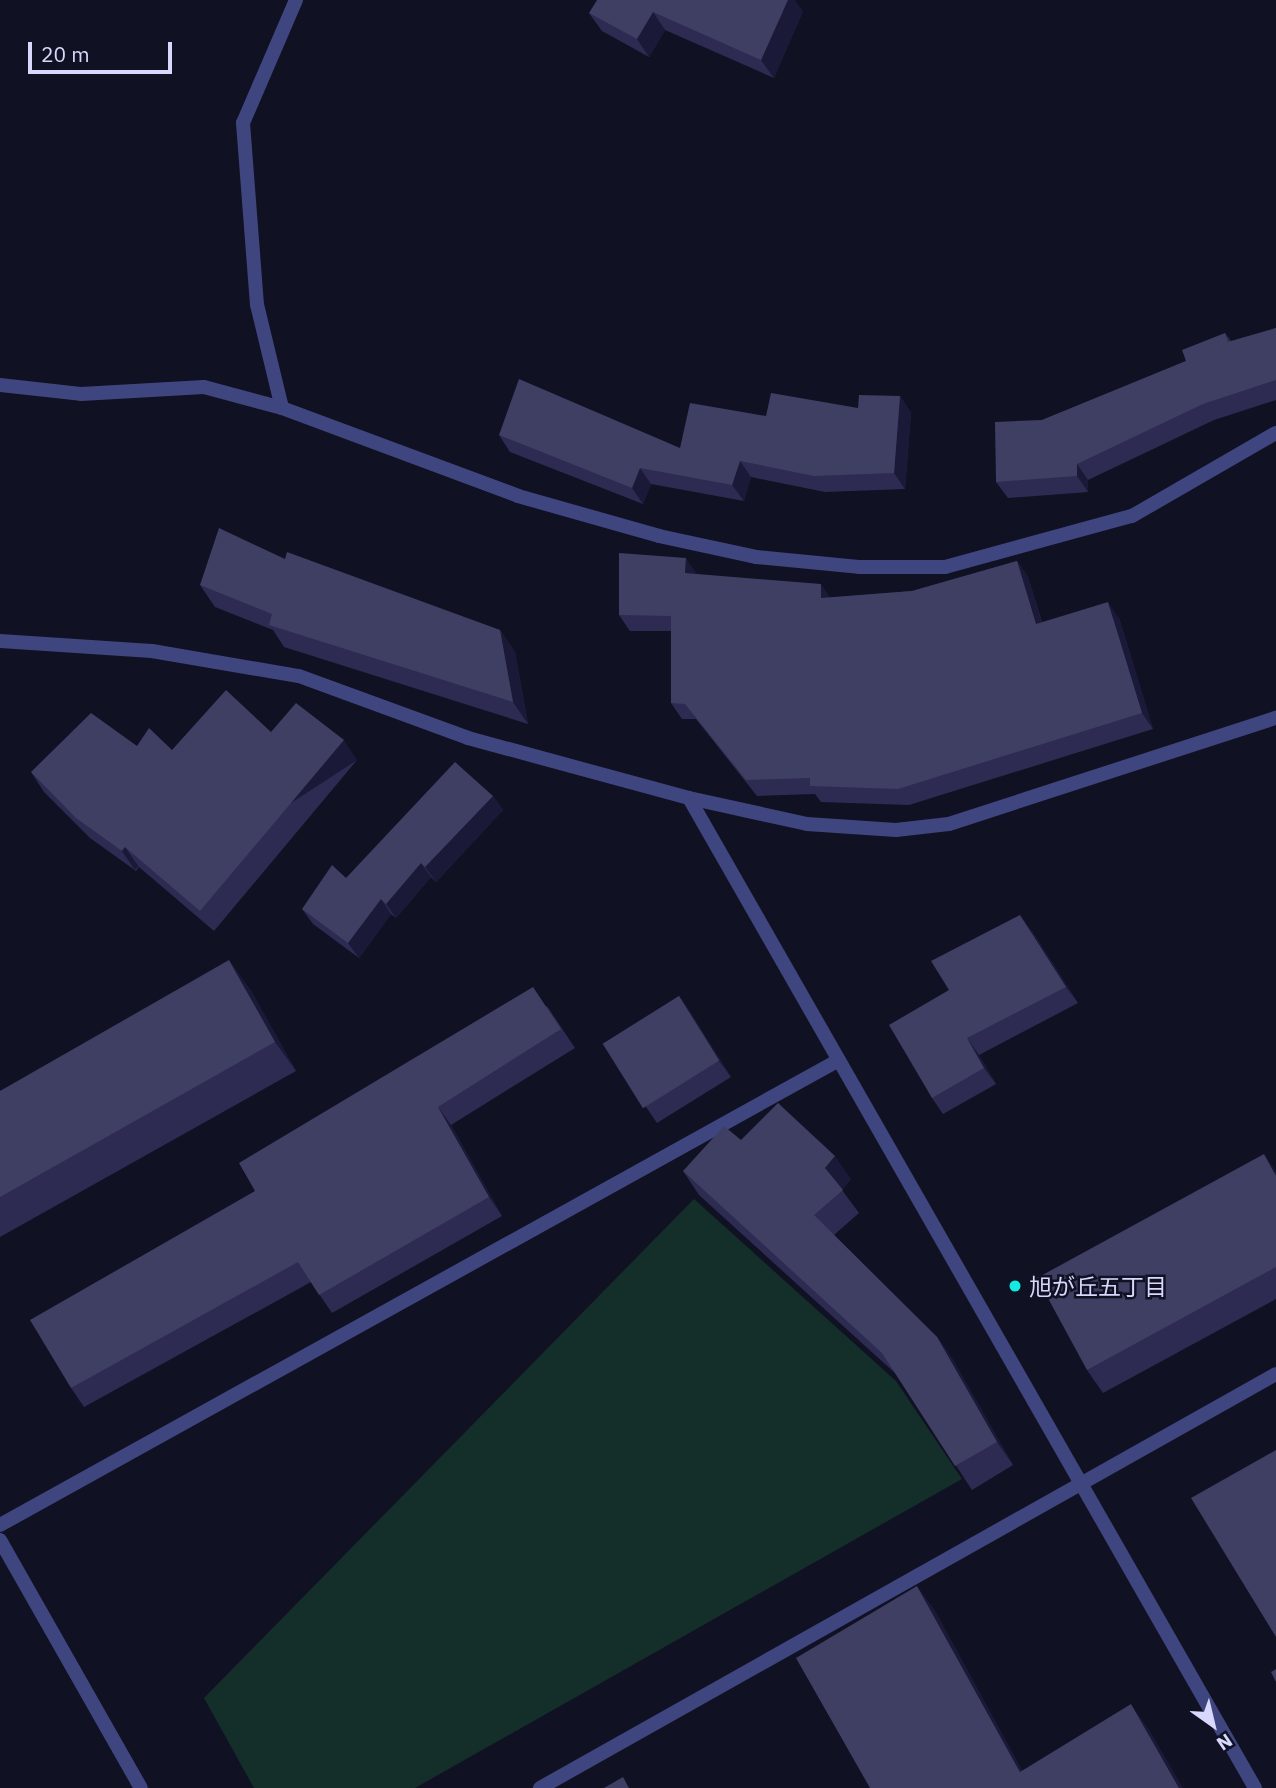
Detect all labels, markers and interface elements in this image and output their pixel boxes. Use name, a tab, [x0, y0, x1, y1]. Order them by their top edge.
scale bar	[32, 28, 175, 72]
text: 20 m	[41, 40, 90, 68]
place label: 旭が丘五丁目	[1029, 1272, 1167, 1300]
marker: 旭が丘五丁目	[1007, 1278, 1023, 1294]
north arrow	[1178, 1690, 1248, 1760]
text: N	[1212, 1729, 1237, 1756]

